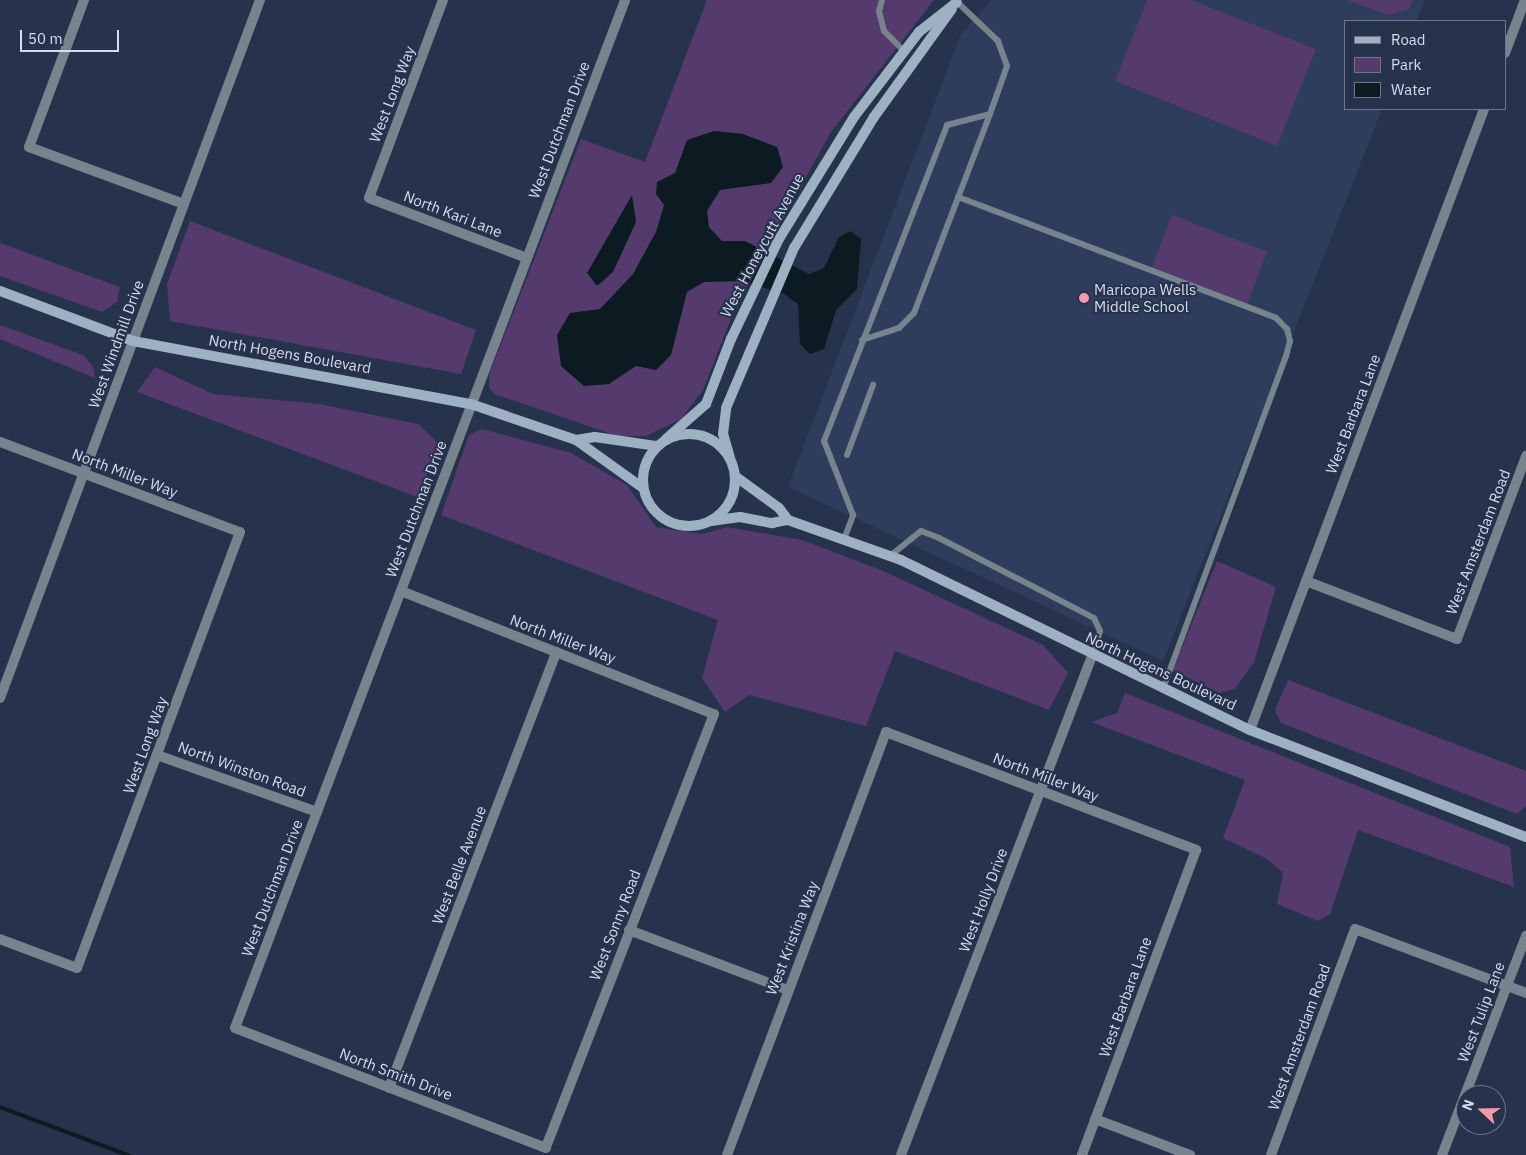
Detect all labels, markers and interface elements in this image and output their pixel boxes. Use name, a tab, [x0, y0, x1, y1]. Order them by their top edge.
scale bar	[22, 20, 121, 52]
legend	[1344, 20, 1506, 110]
text: 50 m	[28, 29, 63, 48]
text: Road	[1391, 30, 1426, 49]
street label: West Long Way	[365, 43, 419, 145]
text: Park	[1391, 55, 1421, 74]
street label: West Dutchman Drive	[525, 59, 593, 201]
text: Water	[1391, 80, 1431, 99]
street label: West Honeycutt Avenue	[716, 170, 808, 320]
street label: North Kari Lane	[401, 187, 505, 241]
street label: West Windmill Drive	[84, 277, 148, 411]
place label: Maricopa Wells Middle School	[1094, 280, 1196, 315]
marker: Maricopa Wells Middle School	[1078, 292, 1090, 304]
street label: North Hogens Boulevard	[207, 331, 373, 377]
street label: West Barbara Lane	[1322, 352, 1384, 476]
street label: West Dutchman Drive	[382, 438, 450, 580]
street label: North Miller Way	[70, 445, 180, 501]
street label: West Amsterdam Road	[1442, 467, 1514, 617]
street label: North Miller Way	[508, 611, 618, 667]
street label: North Hogens Boulevard	[1083, 628, 1239, 714]
street label: West Long Way	[119, 694, 171, 796]
street label: North Winston Road	[176, 737, 308, 801]
street label: North Miller Way	[991, 749, 1101, 805]
street label: West Belle Avenue	[428, 803, 490, 927]
street label: West Dutchman Drive	[238, 817, 306, 959]
street label: West Holly Drive	[955, 845, 1011, 955]
street label: West Sonny Road	[586, 867, 644, 983]
street label: West Kristina Way	[762, 878, 822, 998]
street label: West Barbara Lane	[1095, 934, 1155, 1060]
street label: West Tulip Lane	[1454, 959, 1508, 1065]
street label: West Amsterdam Road	[1264, 962, 1334, 1112]
street label: North Smith Drive	[337, 1044, 455, 1104]
north arrow	[1456, 1085, 1506, 1135]
text: N	[1458, 1097, 1478, 1113]

